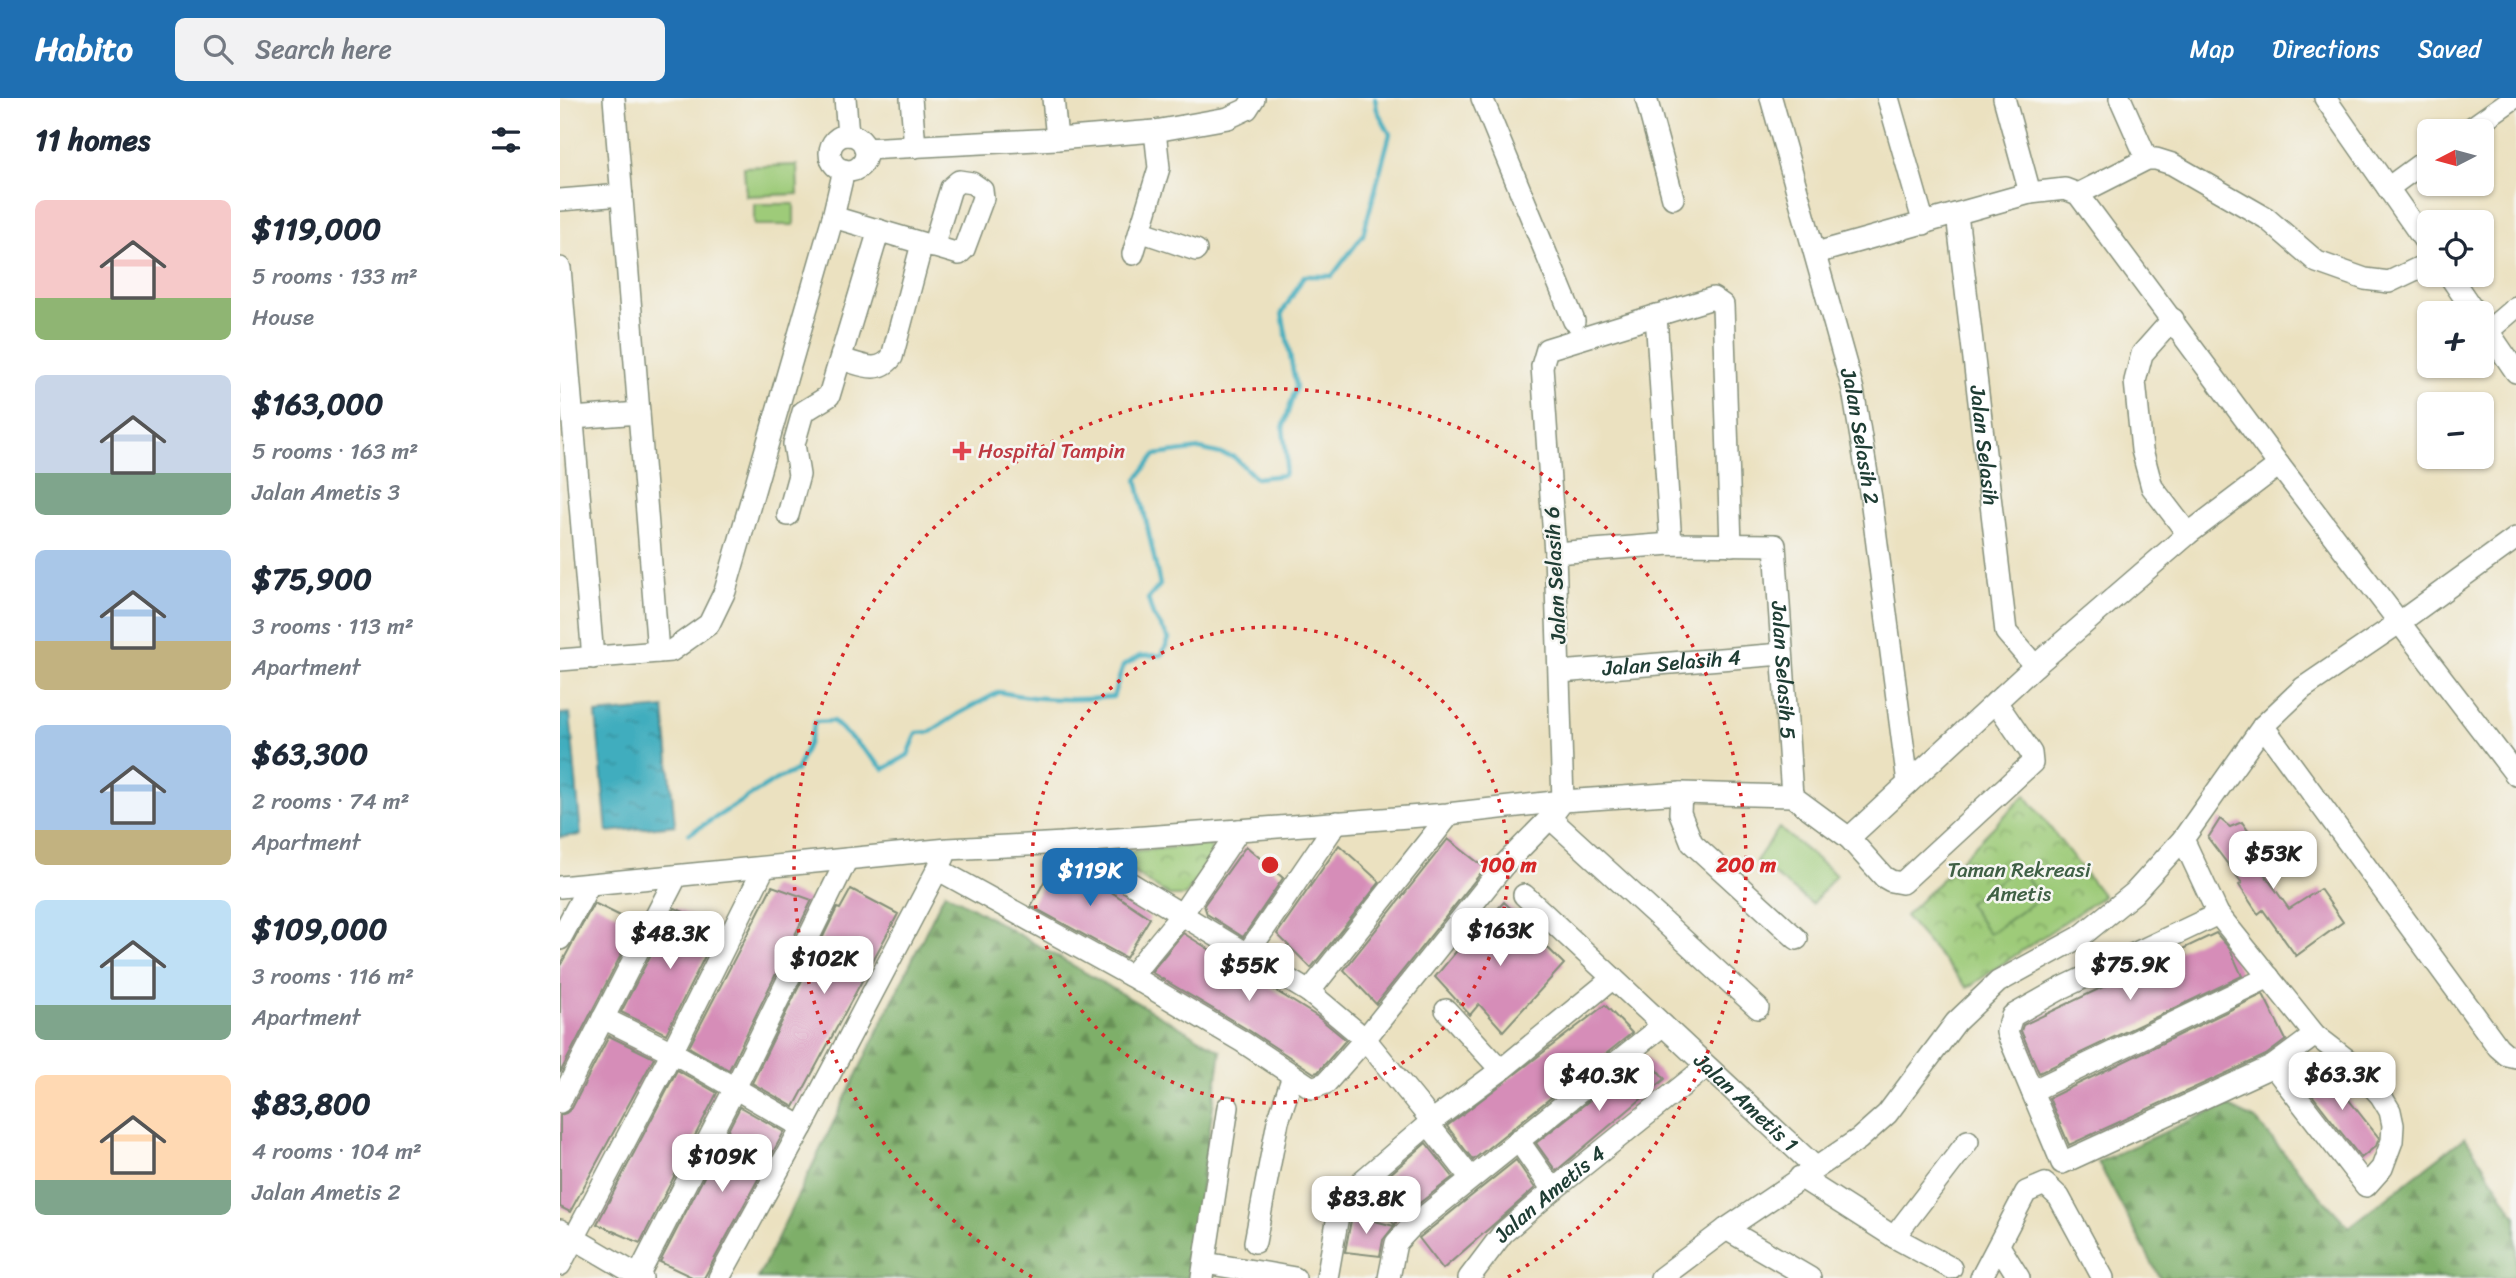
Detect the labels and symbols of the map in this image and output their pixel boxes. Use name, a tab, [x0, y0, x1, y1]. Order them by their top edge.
north arrow	[2417, 119, 2494, 196]
street label: Jalan Selasih 2	[1828, 363, 1891, 506]
street label: Jalan Selasih	[1958, 383, 2010, 507]
place label: Hospital Tampin	[978, 432, 1125, 470]
marker: Hospital Tampin	[952, 441, 972, 461]
street label: Jalan Selasih 6	[1532, 505, 1578, 646]
street label: Jalan Selasih 5	[1760, 599, 1807, 741]
street label: Jalan Selasih 4	[1600, 638, 1742, 688]
pin: $53K	[2232, 832, 2314, 891]
text: 100 m	[1479, 846, 1537, 884]
text: 200 m	[1715, 846, 1777, 884]
pin: $119K	[1041, 848, 1139, 908]
park label: Taman Rekreasi Ametis	[1947, 851, 2092, 913]
centre of rings	[1258, 853, 1282, 877]
pin: $163K	[1451, 908, 1549, 968]
pin: $48.3K	[613, 912, 727, 971]
pin: $102K	[775, 936, 873, 996]
pin: $75.9K	[2073, 942, 2187, 1002]
pin: $55K	[1208, 944, 1290, 1003]
street label: Jalan Ametis 1	[1684, 1043, 1808, 1162]
pin: $63.3K	[2285, 1052, 2399, 1112]
pin: $40.3K	[1542, 1054, 1656, 1113]
pin: $109K	[673, 1134, 771, 1194]
street label: Jalan Ametis 4	[1482, 1136, 1614, 1252]
pin: $83.8K	[1309, 1176, 1423, 1236]

